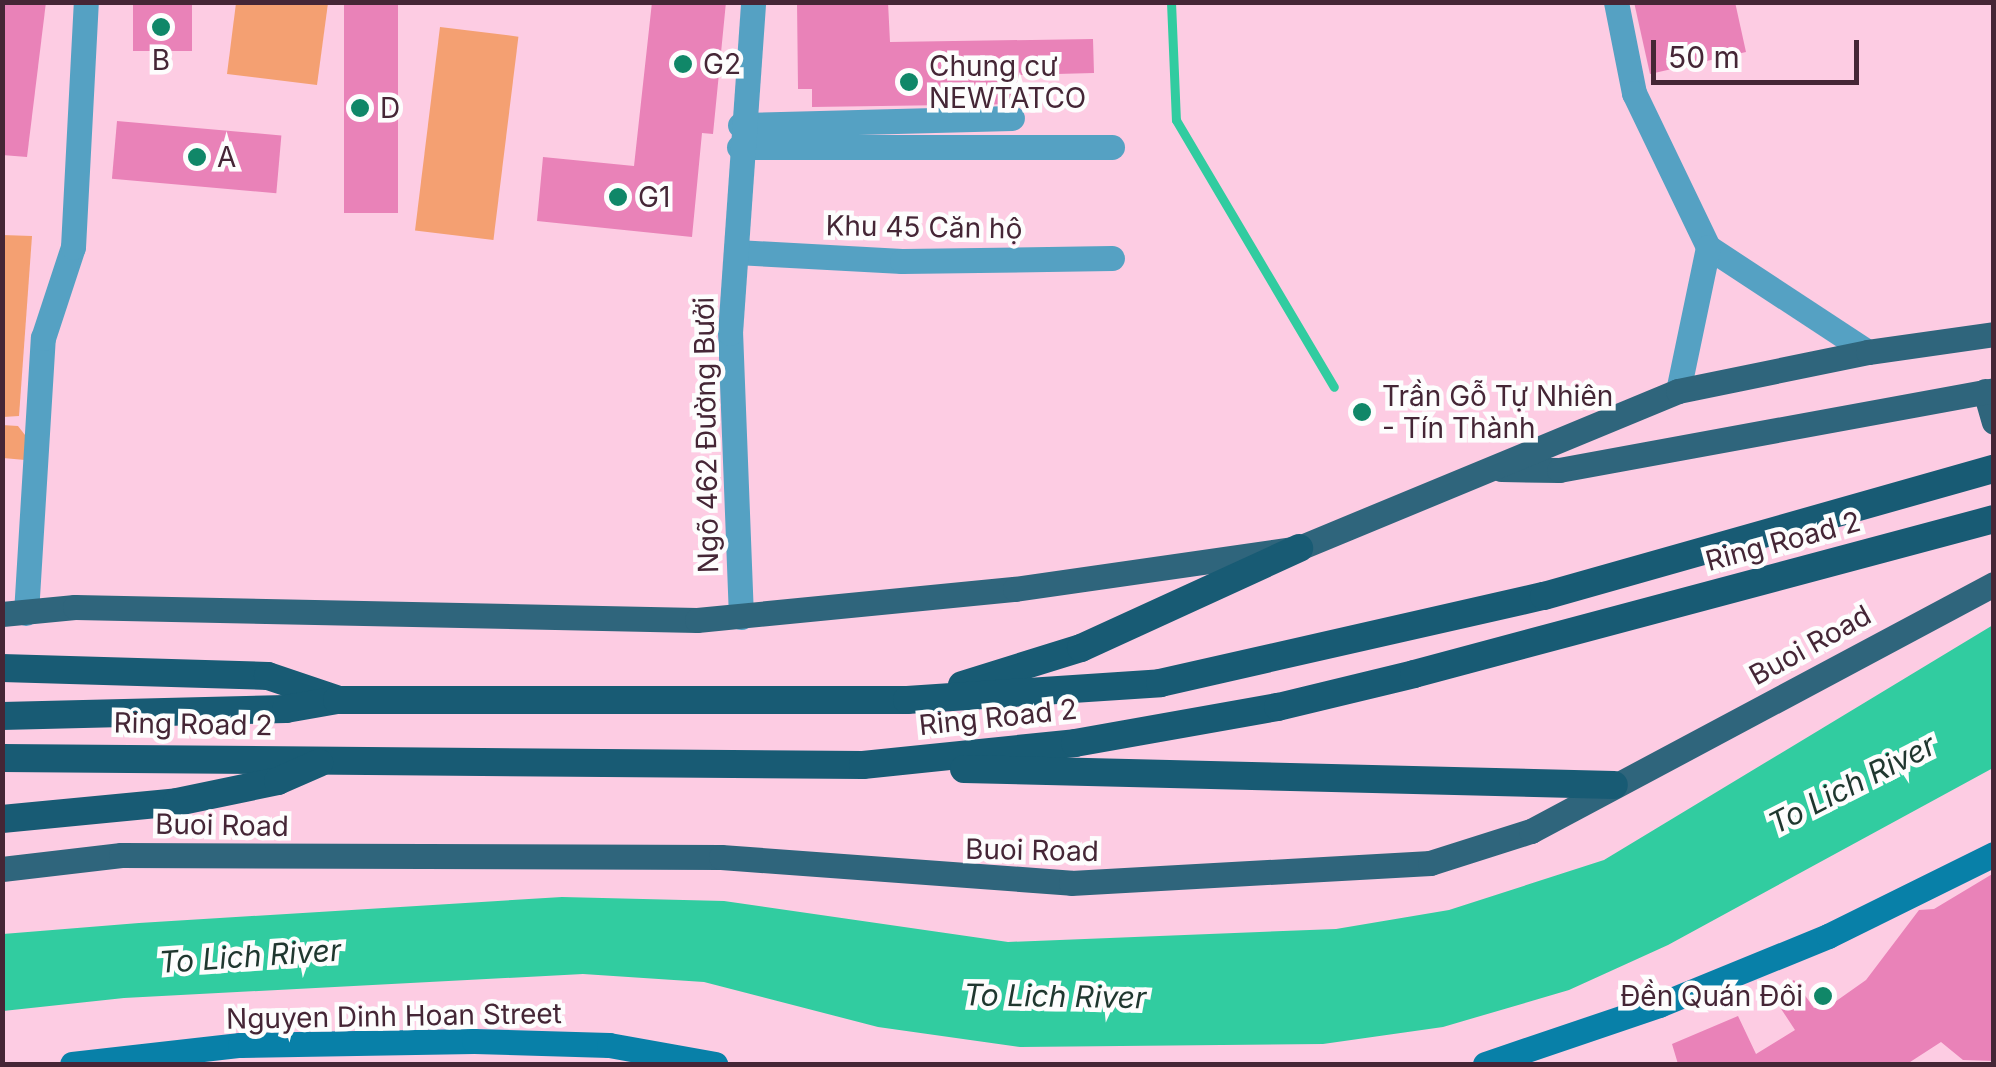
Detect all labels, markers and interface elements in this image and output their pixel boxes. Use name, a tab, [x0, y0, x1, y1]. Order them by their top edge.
marker: B	[150, 16, 172, 38]
scale bar	[1656, 20, 1864, 82]
text: 50 m	[1668, 39, 1740, 75]
place label: B	[152, 43, 170, 77]
place label: G2	[703, 47, 741, 81]
place label: Chung cư NEWTATCO	[929, 49, 1086, 115]
marker: G2	[672, 53, 694, 75]
marker: Chung cư NEWTATCO	[898, 71, 920, 93]
place label: D	[380, 91, 400, 125]
marker: D	[349, 97, 371, 119]
place label: A	[217, 140, 236, 174]
marker: A	[186, 146, 208, 168]
place label: G1	[638, 180, 670, 214]
marker: G1	[607, 186, 629, 208]
street label: Khu 45 Căn hộ	[825, 208, 1023, 246]
street label: Ngõ 462 Đường Bưởi	[687, 297, 725, 573]
place label: Trần Gỗ Tự Nhiên - Tín Thành	[1382, 379, 1613, 445]
marker: Trần Gỗ Tự Nhiên - Tín Thành	[1351, 401, 1373, 423]
street label: Ring Road 2	[1702, 504, 1864, 578]
street label: Buoi Road	[1743, 598, 1877, 692]
street label: Ring Road 2	[917, 692, 1079, 742]
street label: Ring Road 2	[113, 706, 273, 742]
water label: To Lich River	[1763, 727, 1941, 841]
street label: Buoi Road	[155, 807, 289, 843]
street label: Buoi Road	[965, 832, 1099, 868]
water label: To Lich River	[158, 932, 342, 980]
water label: To Lich River	[963, 976, 1147, 1016]
place label: Đền Quán Đôi	[1620, 979, 1803, 1013]
marker: Đền Quán Đôi	[1812, 985, 1834, 1007]
street label: Nguyen Dinh Hoan Street	[226, 996, 562, 1036]

